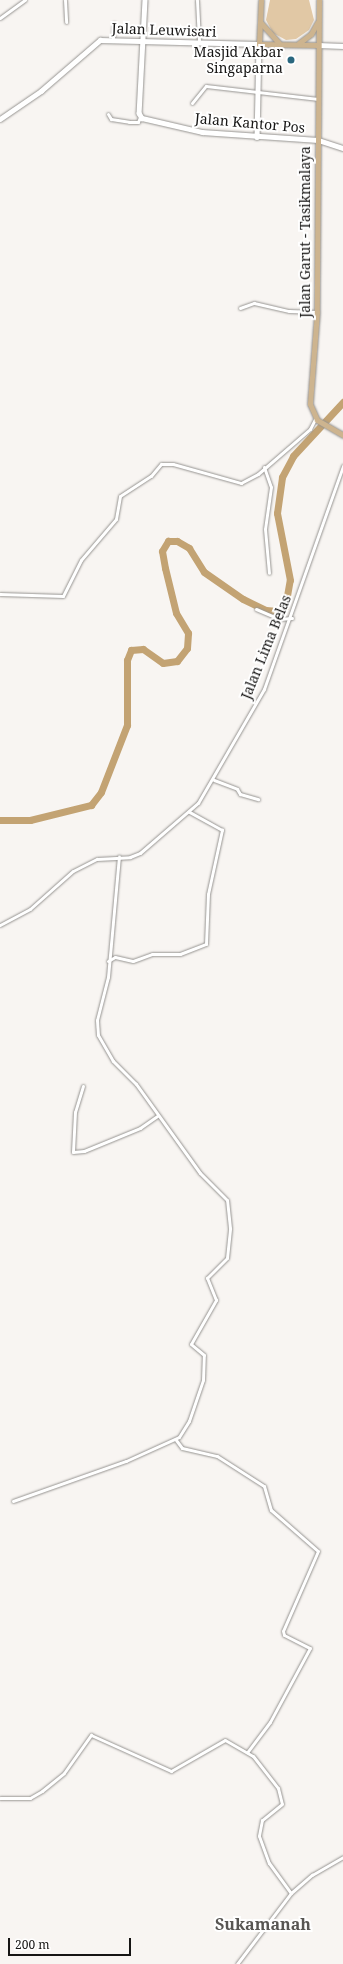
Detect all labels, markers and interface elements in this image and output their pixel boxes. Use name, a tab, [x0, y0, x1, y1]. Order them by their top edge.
street label: Jalan Leuwisari	[111, 20, 217, 40]
place label: Masjid Akbar Singaparna	[194, 44, 283, 76]
marker: Masjid Akbar Singaparna	[286, 55, 296, 65]
street label: Jalan Kantor Pos	[194, 110, 306, 136]
street label: Jalan Garut - Tasikmalaya	[297, 146, 313, 318]
street label: Jalan Lima Belas	[237, 592, 295, 702]
district label: Sukamanah	[215, 1914, 311, 1934]
scale bar	[10, 1930, 133, 1956]
text: 200 m	[15, 1936, 50, 1953]

